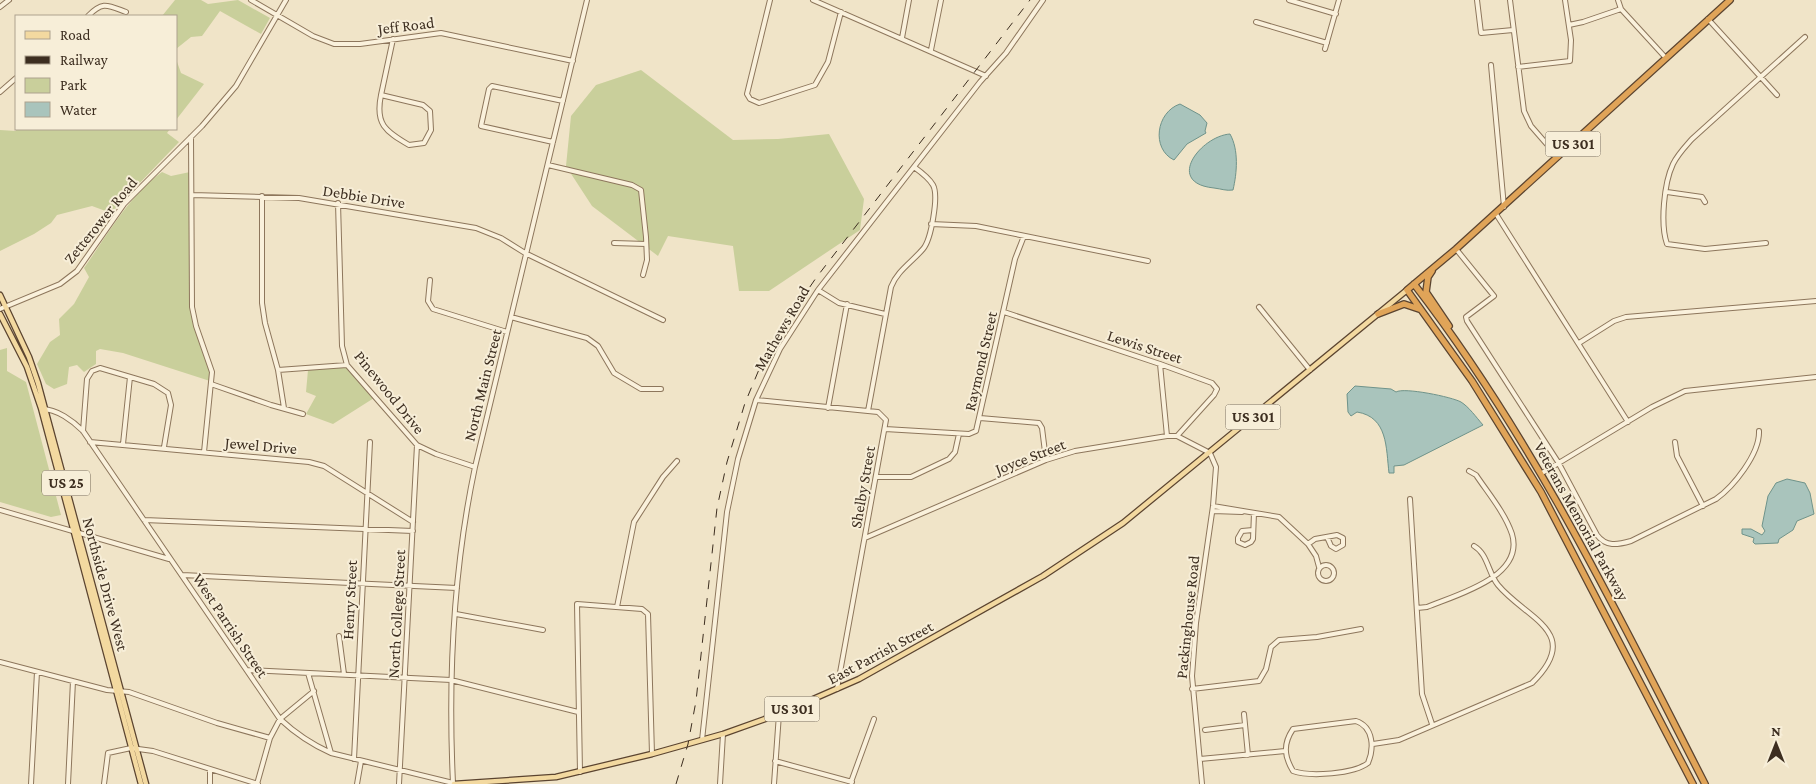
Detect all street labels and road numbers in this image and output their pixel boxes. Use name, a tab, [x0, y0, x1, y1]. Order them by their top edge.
street label: Jeff Road	[375, 14, 436, 39]
road number: US 301	[1546, 132, 1600, 156]
street label: Zetterower Road	[60, 173, 141, 267]
street label: Debbie Drive	[322, 182, 406, 211]
street label: Mathews Road	[750, 282, 813, 374]
street label: Raymond Street	[961, 309, 1001, 413]
street label: Lewis Street	[1105, 326, 1185, 367]
street label: North Main Street	[460, 327, 505, 443]
street label: Pinewood Drive	[351, 348, 428, 437]
road number: US 301	[1226, 404, 1280, 430]
street label: Jewel Drive	[222, 434, 298, 458]
street label: Joyce Street	[991, 435, 1069, 479]
street label: Veterans Memorial Parkway	[1530, 439, 1633, 604]
street label: Shelby Street	[847, 444, 879, 530]
road number: US 25	[42, 470, 90, 496]
street label: Northside Drive West	[80, 516, 132, 653]
street label: North College Street	[385, 549, 409, 679]
street label: Packinghouse Road	[1173, 554, 1203, 680]
street label: Henry Street	[339, 559, 361, 640]
street label: West Parrish Street	[189, 570, 272, 681]
street label: East Parrish Street	[825, 617, 936, 687]
road number: US 301	[764, 696, 820, 722]

